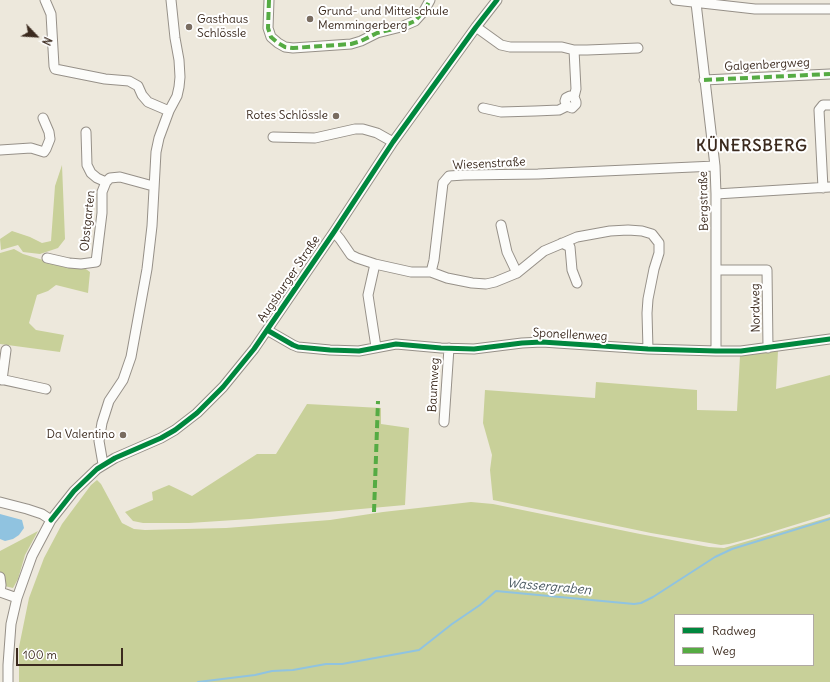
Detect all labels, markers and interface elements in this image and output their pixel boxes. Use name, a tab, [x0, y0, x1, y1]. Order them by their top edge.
place label: Grund- und Mittelschule Memmingerberg	[318, 5, 448, 33]
place label: Gasthaus Schlössle	[197, 13, 248, 41]
marker: Grund- und Mittelschule Memmingerberg	[305, 14, 315, 24]
north arrow	[16, 16, 56, 56]
marker: Gasthaus Schlössle	[184, 22, 194, 32]
text: N	[39, 35, 55, 47]
street label: Galgenbergweg	[724, 56, 810, 74]
place label: Rotes Schlössle	[246, 109, 328, 123]
marker: Rotes Schlössle	[331, 111, 341, 121]
district label: KÜNERSBERG	[696, 136, 808, 156]
street label: Wiesenstraße	[452, 155, 526, 173]
street label: Bergstraße	[696, 171, 712, 231]
street label: Obstgarten	[78, 190, 98, 252]
street label: Augsburger Straße	[255, 233, 323, 325]
street label: Nordweg	[748, 283, 764, 333]
street label: Sponellenweg	[532, 326, 608, 344]
street label: Baumweg	[425, 357, 443, 413]
place label: Da Valentino	[47, 428, 115, 442]
marker: Da Valentino	[118, 430, 128, 440]
water label: Wassergraben	[506, 576, 592, 598]
legend	[674, 614, 814, 666]
text: Radweg	[712, 623, 756, 638]
scale bar	[18, 640, 125, 666]
text: Weg	[712, 643, 736, 658]
text: 100 m	[23, 647, 57, 662]

